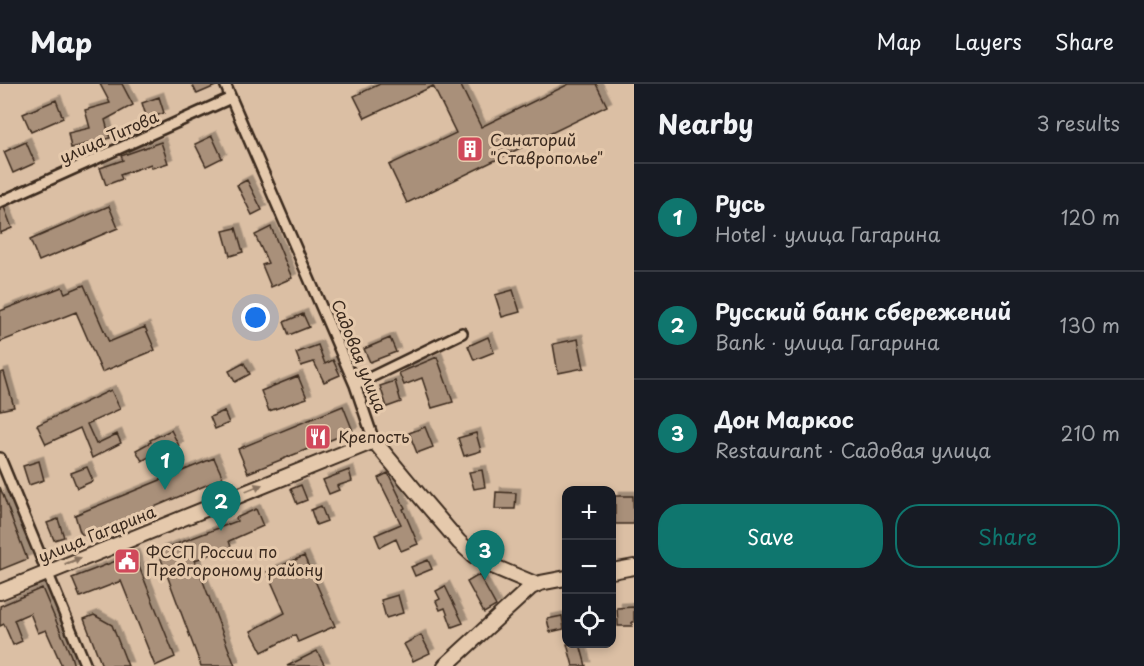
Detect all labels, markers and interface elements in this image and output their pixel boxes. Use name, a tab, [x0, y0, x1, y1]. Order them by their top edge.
text: Map	[30, 20, 92, 63]
text: Map	[877, 25, 921, 57]
text: Layers	[954, 25, 1022, 57]
text: Share	[1055, 25, 1114, 57]
street label: улица Титова	[55, 104, 162, 169]
text: Nearby	[658, 104, 753, 143]
text: 3 results	[1037, 108, 1120, 138]
place label: Санаторий "Ставрополье"	[490, 127, 603, 169]
building icon: Санаторий "Ставрополье"	[455, 134, 485, 164]
text: Русь	[715, 186, 765, 219]
text: 1	[673, 202, 682, 232]
text: 120 m	[1061, 202, 1120, 232]
text: Hotel · улица Гагарина	[715, 219, 940, 249]
text: Русский банк сбережений	[715, 294, 1011, 327]
street label: Садовая улица	[326, 295, 394, 416]
your location	[241, 303, 270, 332]
text: 2	[670, 310, 685, 340]
text: 130 m	[1060, 310, 1120, 340]
text: Bank · улица Гагарина	[715, 327, 940, 357]
text: Дон Маркос	[715, 402, 854, 435]
text: 3	[671, 418, 684, 448]
text: 210 m	[1061, 418, 1120, 448]
restaurant icon: Крепость	[303, 422, 333, 452]
place label: Крепость	[338, 424, 410, 448]
text: Restaurant · Садовая улица	[715, 435, 991, 465]
pin: 1	[146, 440, 184, 490]
pin: 2	[202, 482, 240, 531]
one-way arrow	[246, 483, 264, 493]
map controls	[562, 486, 616, 648]
button: +	[562, 486, 616, 540]
street label: улица Гагарина	[34, 499, 159, 568]
button: Save	[658, 504, 883, 568]
button: Share	[895, 504, 1120, 568]
pin: 3	[466, 530, 504, 580]
place label: ФССП России по Предгороному району	[146, 539, 323, 581]
button: −	[562, 540, 616, 594]
public building icon: ФССП России по Предгороному району	[112, 546, 142, 576]
one-way arrow	[65, 556, 83, 566]
button: locate	[562, 594, 616, 648]

